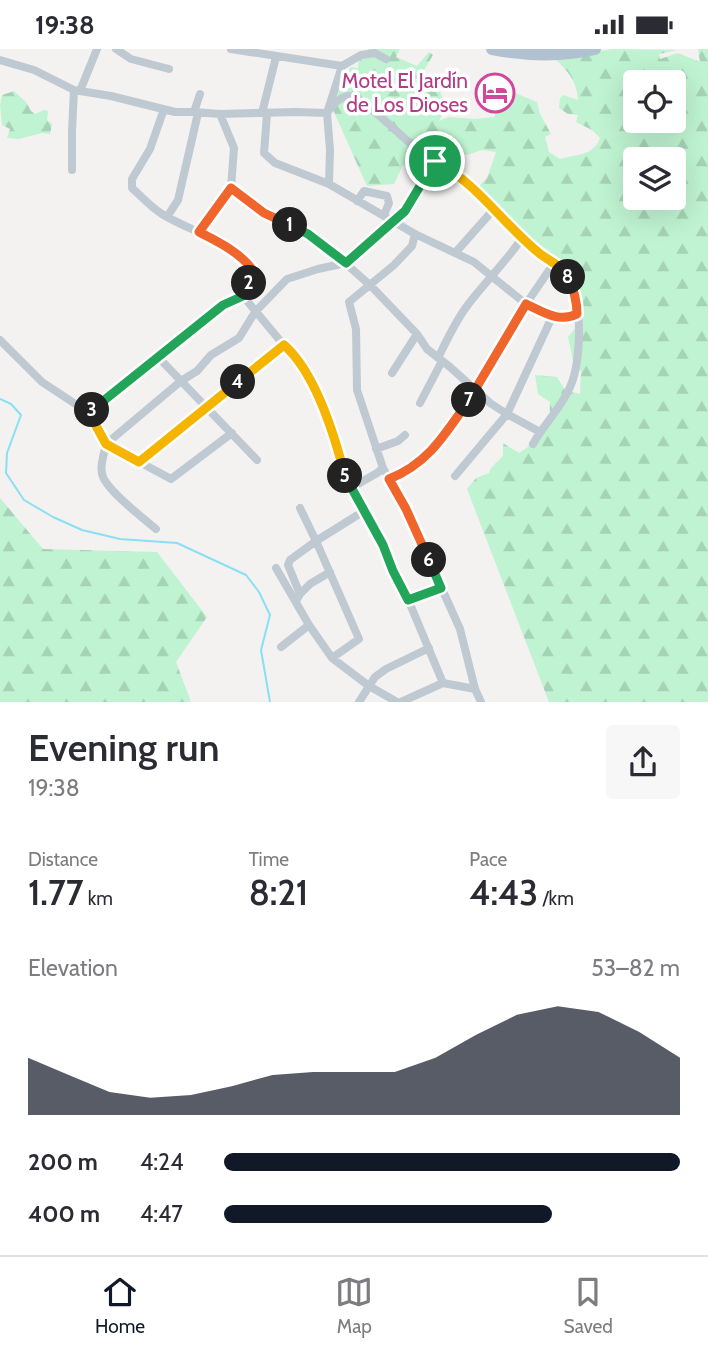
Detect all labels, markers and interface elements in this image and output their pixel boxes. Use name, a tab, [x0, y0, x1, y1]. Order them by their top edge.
text: 19:38	[35, 9, 95, 41]
place label: Motel El Jardín de Los Dioses	[342, 68, 468, 117]
map controls	[623, 70, 686, 210]
button: locate	[623, 70, 686, 133]
hotel icon: Motel El Jardín de Los Dioses	[474, 72, 516, 114]
pin	[405, 131, 465, 191]
icon: arrive	[416, 142, 454, 180]
button: layers	[623, 147, 686, 210]
pin: 1	[272, 207, 308, 243]
text: 1	[286, 213, 293, 236]
pin: 8	[550, 259, 586, 295]
pin: 2	[232, 265, 266, 301]
text: 8	[562, 265, 573, 288]
text: 2	[243, 271, 254, 294]
pin: 4	[220, 365, 256, 399]
text: 4	[232, 370, 243, 393]
pin: 7	[452, 383, 486, 417]
text: 7	[464, 388, 473, 411]
pin: 3	[74, 393, 110, 427]
text: 3	[86, 398, 97, 421]
pin: 5	[328, 459, 362, 493]
text: 5	[339, 464, 350, 487]
pin: 6	[412, 543, 446, 577]
text: 6	[423, 548, 434, 571]
text: Evening run	[28, 724, 220, 771]
button: share	[606, 725, 680, 799]
text: 19:38	[28, 774, 80, 802]
text: Distance	[28, 848, 98, 871]
text: Time	[249, 848, 289, 871]
text: Pace	[469, 848, 507, 871]
text: 1.77	[28, 871, 84, 914]
text: 8:21	[249, 871, 308, 914]
text: 4:43	[469, 871, 538, 914]
text: km	[84, 887, 113, 910]
text: /km	[538, 887, 574, 910]
text: Elevation	[28, 954, 118, 982]
text: 53–82 m	[591, 954, 680, 982]
text: 200 m	[28, 1148, 98, 1176]
text: 4:24	[140, 1148, 183, 1176]
text: 400 m	[28, 1200, 100, 1228]
text: 4:47	[140, 1200, 183, 1228]
tab: Home	[95, 1273, 145, 1338]
tab: Map	[335, 1273, 373, 1338]
tab: Saved	[564, 1273, 613, 1338]

